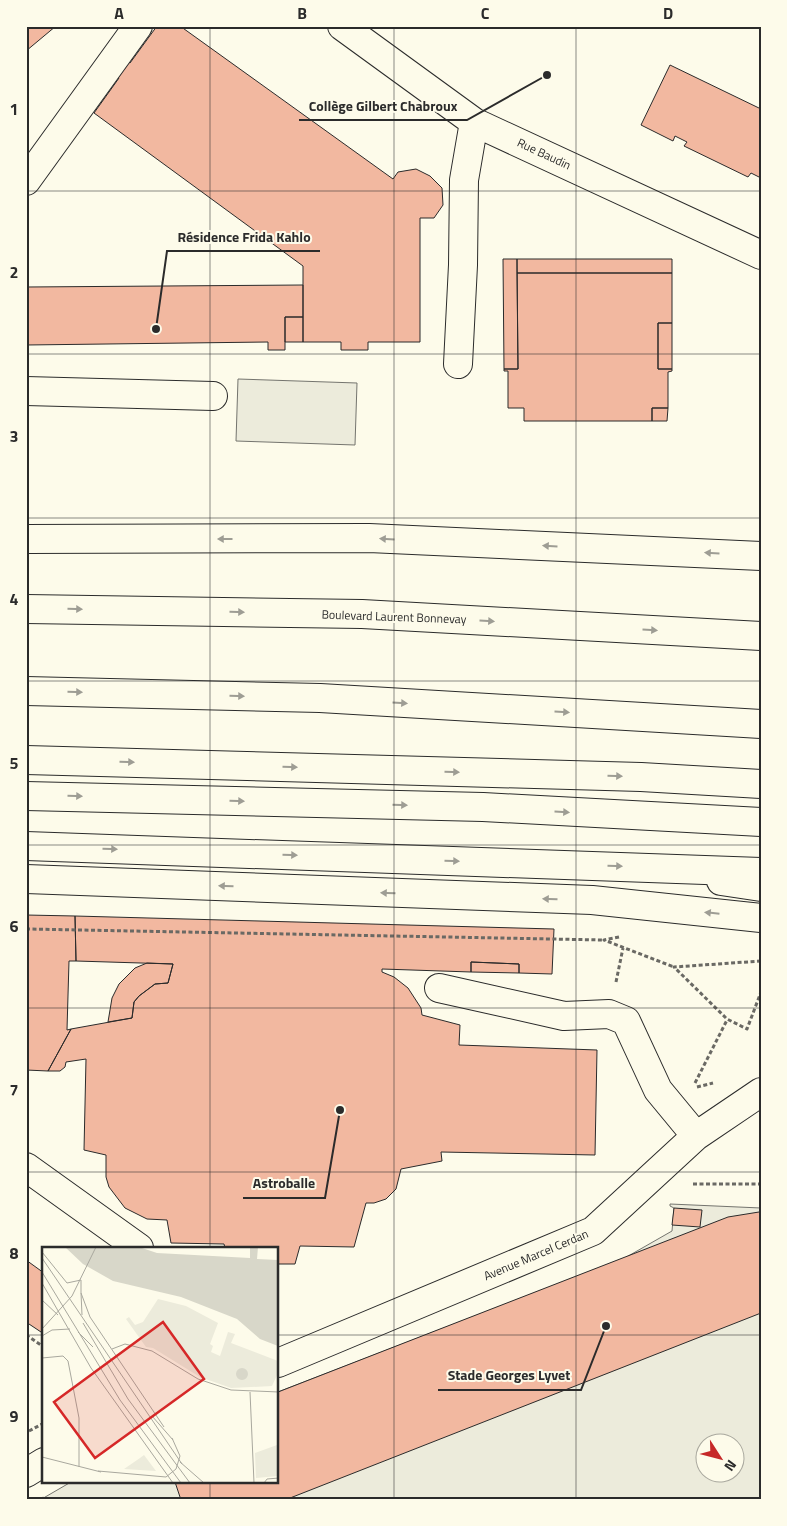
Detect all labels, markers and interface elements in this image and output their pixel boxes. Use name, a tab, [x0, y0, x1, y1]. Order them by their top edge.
text: A	[114, 1, 124, 25]
text: B	[297, 1, 307, 25]
text: C	[481, 1, 490, 25]
text: D	[663, 1, 673, 25]
callout: Collège Gilbert Chabroux	[299, 91, 467, 120]
text: Collège Gilbert Chabroux	[309, 95, 458, 116]
text: 1	[10, 97, 18, 121]
street label: Rue Baudin	[514, 133, 574, 174]
callout: Résidence Frida Kahlo	[167, 222, 320, 251]
text: Résidence Frida Kahlo	[177, 226, 311, 247]
text: 2	[10, 260, 18, 284]
text: 3	[10, 424, 18, 448]
one-way arrow	[379, 534, 395, 542]
one-way arrow	[217, 535, 233, 543]
one-way arrow	[541, 542, 557, 550]
one-way arrow	[704, 549, 720, 557]
text: 4	[10, 587, 19, 611]
street label: Boulevard Laurent Bonnevay	[321, 604, 467, 629]
one-way arrow	[67, 606, 83, 614]
one-way arrow	[230, 608, 246, 616]
one-way arrow	[480, 617, 496, 625]
one-way arrow	[642, 626, 658, 634]
one-way arrow	[67, 688, 83, 696]
one-way arrow	[230, 692, 246, 700]
one-way arrow	[392, 699, 408, 707]
one-way arrow	[554, 709, 570, 717]
text: 5	[10, 751, 19, 775]
one-way arrow	[120, 759, 136, 767]
one-way arrow	[282, 763, 298, 771]
one-way arrow	[445, 768, 461, 776]
one-way arrow	[607, 772, 623, 780]
one-way arrow	[67, 793, 83, 801]
one-way arrow	[230, 797, 246, 805]
one-way arrow	[392, 801, 408, 809]
one-way arrow	[554, 808, 570, 816]
one-way arrow	[102, 845, 118, 853]
one-way arrow	[282, 851, 298, 859]
one-way arrow	[444, 857, 460, 865]
one-way arrow	[607, 863, 623, 871]
one-way arrow	[217, 882, 233, 890]
one-way arrow	[380, 888, 396, 896]
one-way arrow	[542, 894, 558, 902]
one-way arrow	[704, 909, 720, 917]
text: 6	[10, 914, 19, 938]
text: 7	[10, 1078, 18, 1102]
callout: Astroballe	[243, 1169, 325, 1198]
text: Astroballe	[253, 1172, 315, 1193]
street label: Avenue Marcel Cerdan	[480, 1224, 591, 1285]
text: 8	[10, 1241, 19, 1265]
inset map	[42, 1247, 279, 1484]
callout: Stade Georges Lyvet	[438, 1361, 581, 1390]
text: Stade Georges Lyvet	[448, 1364, 570, 1385]
text: 9	[10, 1404, 19, 1428]
north arrow	[694, 1434, 744, 1484]
text: N	[720, 1456, 742, 1476]

